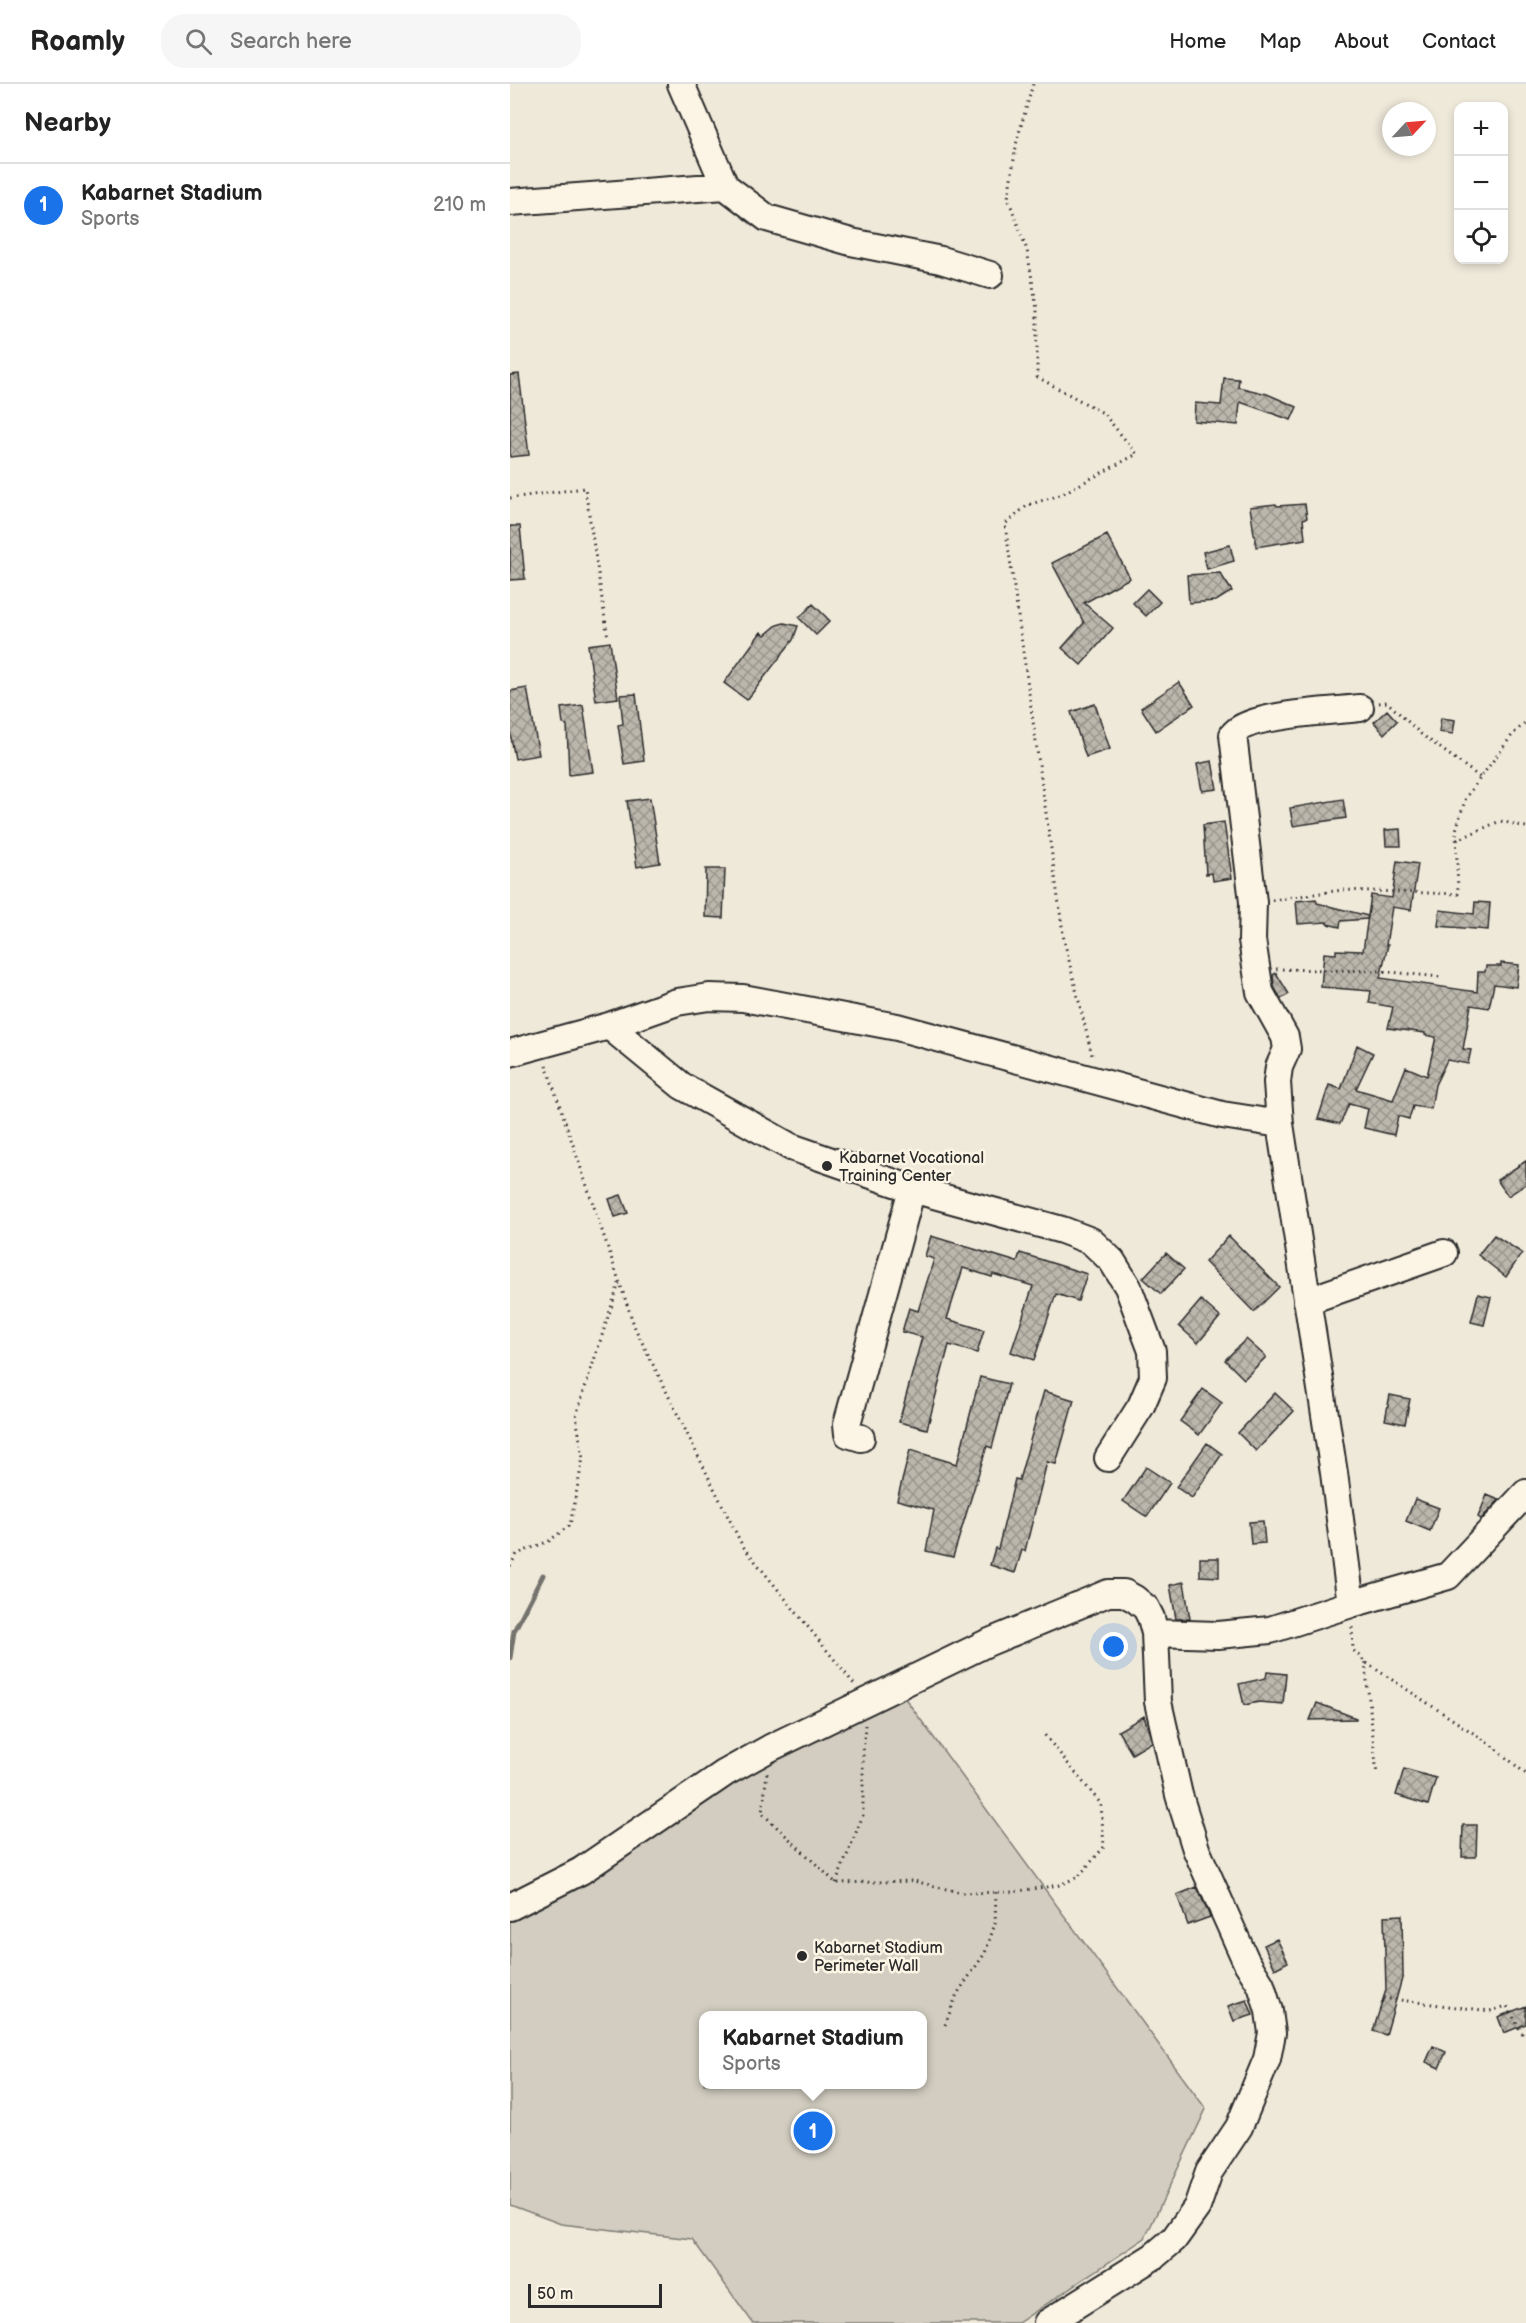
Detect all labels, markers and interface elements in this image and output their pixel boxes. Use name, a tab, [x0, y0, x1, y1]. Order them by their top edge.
search box	[161, 14, 581, 68]
text: Roamly	[30, 25, 125, 58]
icon: search	[182, 25, 215, 58]
text: Search here	[230, 28, 352, 55]
text: Home	[1169, 29, 1226, 54]
text: Map	[1259, 29, 1301, 54]
text: About	[1334, 29, 1389, 54]
text: Contact	[1422, 29, 1496, 54]
north arrow	[1382, 102, 1436, 156]
map controls	[1454, 102, 1508, 264]
button: +	[1454, 102, 1508, 156]
text: Nearby	[24, 108, 111, 139]
button: −	[1454, 156, 1508, 210]
text: Kabarnet Stadium	[81, 180, 263, 207]
text: 1	[39, 193, 48, 217]
text: 210 m	[433, 193, 486, 217]
text: Sports	[81, 207, 139, 231]
button: locate	[1454, 210, 1508, 264]
place label: Kabarnet Vocational Training Center	[839, 1149, 984, 1186]
marker: Kabarnet Vocational Training Center	[820, 1159, 834, 1173]
your location	[1099, 1632, 1128, 1661]
place label: Kabarnet Stadium Perimeter Wall	[814, 1939, 943, 1976]
marker: Kabarnet Stadium Perimeter Wall	[795, 1949, 809, 1963]
popup	[699, 2011, 927, 2089]
text: Kabarnet Stadium	[722, 2025, 904, 2052]
text: Sports	[722, 2052, 781, 2076]
pin: 1	[794, 2108, 832, 2154]
scale bar	[528, 2281, 662, 2308]
text: 50 m	[537, 2285, 573, 2304]

